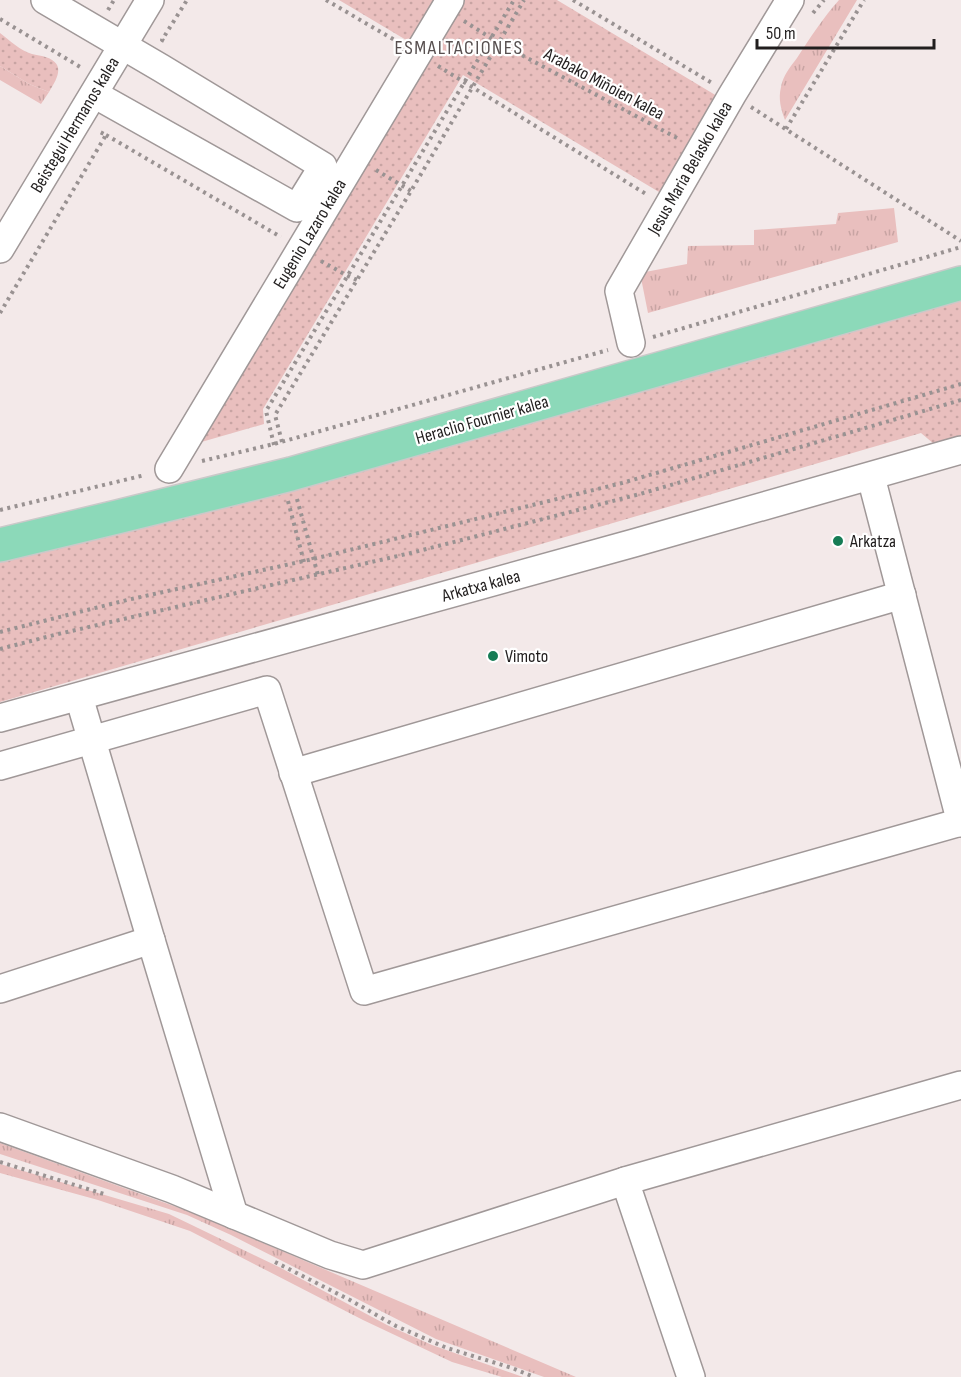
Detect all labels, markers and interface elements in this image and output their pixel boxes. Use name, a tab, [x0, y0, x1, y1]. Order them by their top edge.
scale bar	[757, 12, 934, 50]
text: 50 m	[766, 23, 796, 44]
district label: ESMALTACIONES	[394, 36, 524, 60]
street label: Arabako Miñoien kalea	[540, 43, 668, 124]
street label: Beistegui Hermanos kalea	[26, 53, 124, 197]
street label: Jesus Maria Belasko kalea	[643, 98, 737, 239]
street label: Eugenio Lazaro kalea	[269, 175, 351, 293]
street label: Heraclio Fournier kalea	[413, 391, 551, 449]
place label: Arkatza	[849, 531, 896, 552]
marker: Arkatza	[831, 534, 845, 548]
street label: Arkatxa kalea	[439, 565, 522, 607]
place label: Vimoto	[505, 646, 548, 667]
marker: Vimoto	[486, 649, 500, 663]

